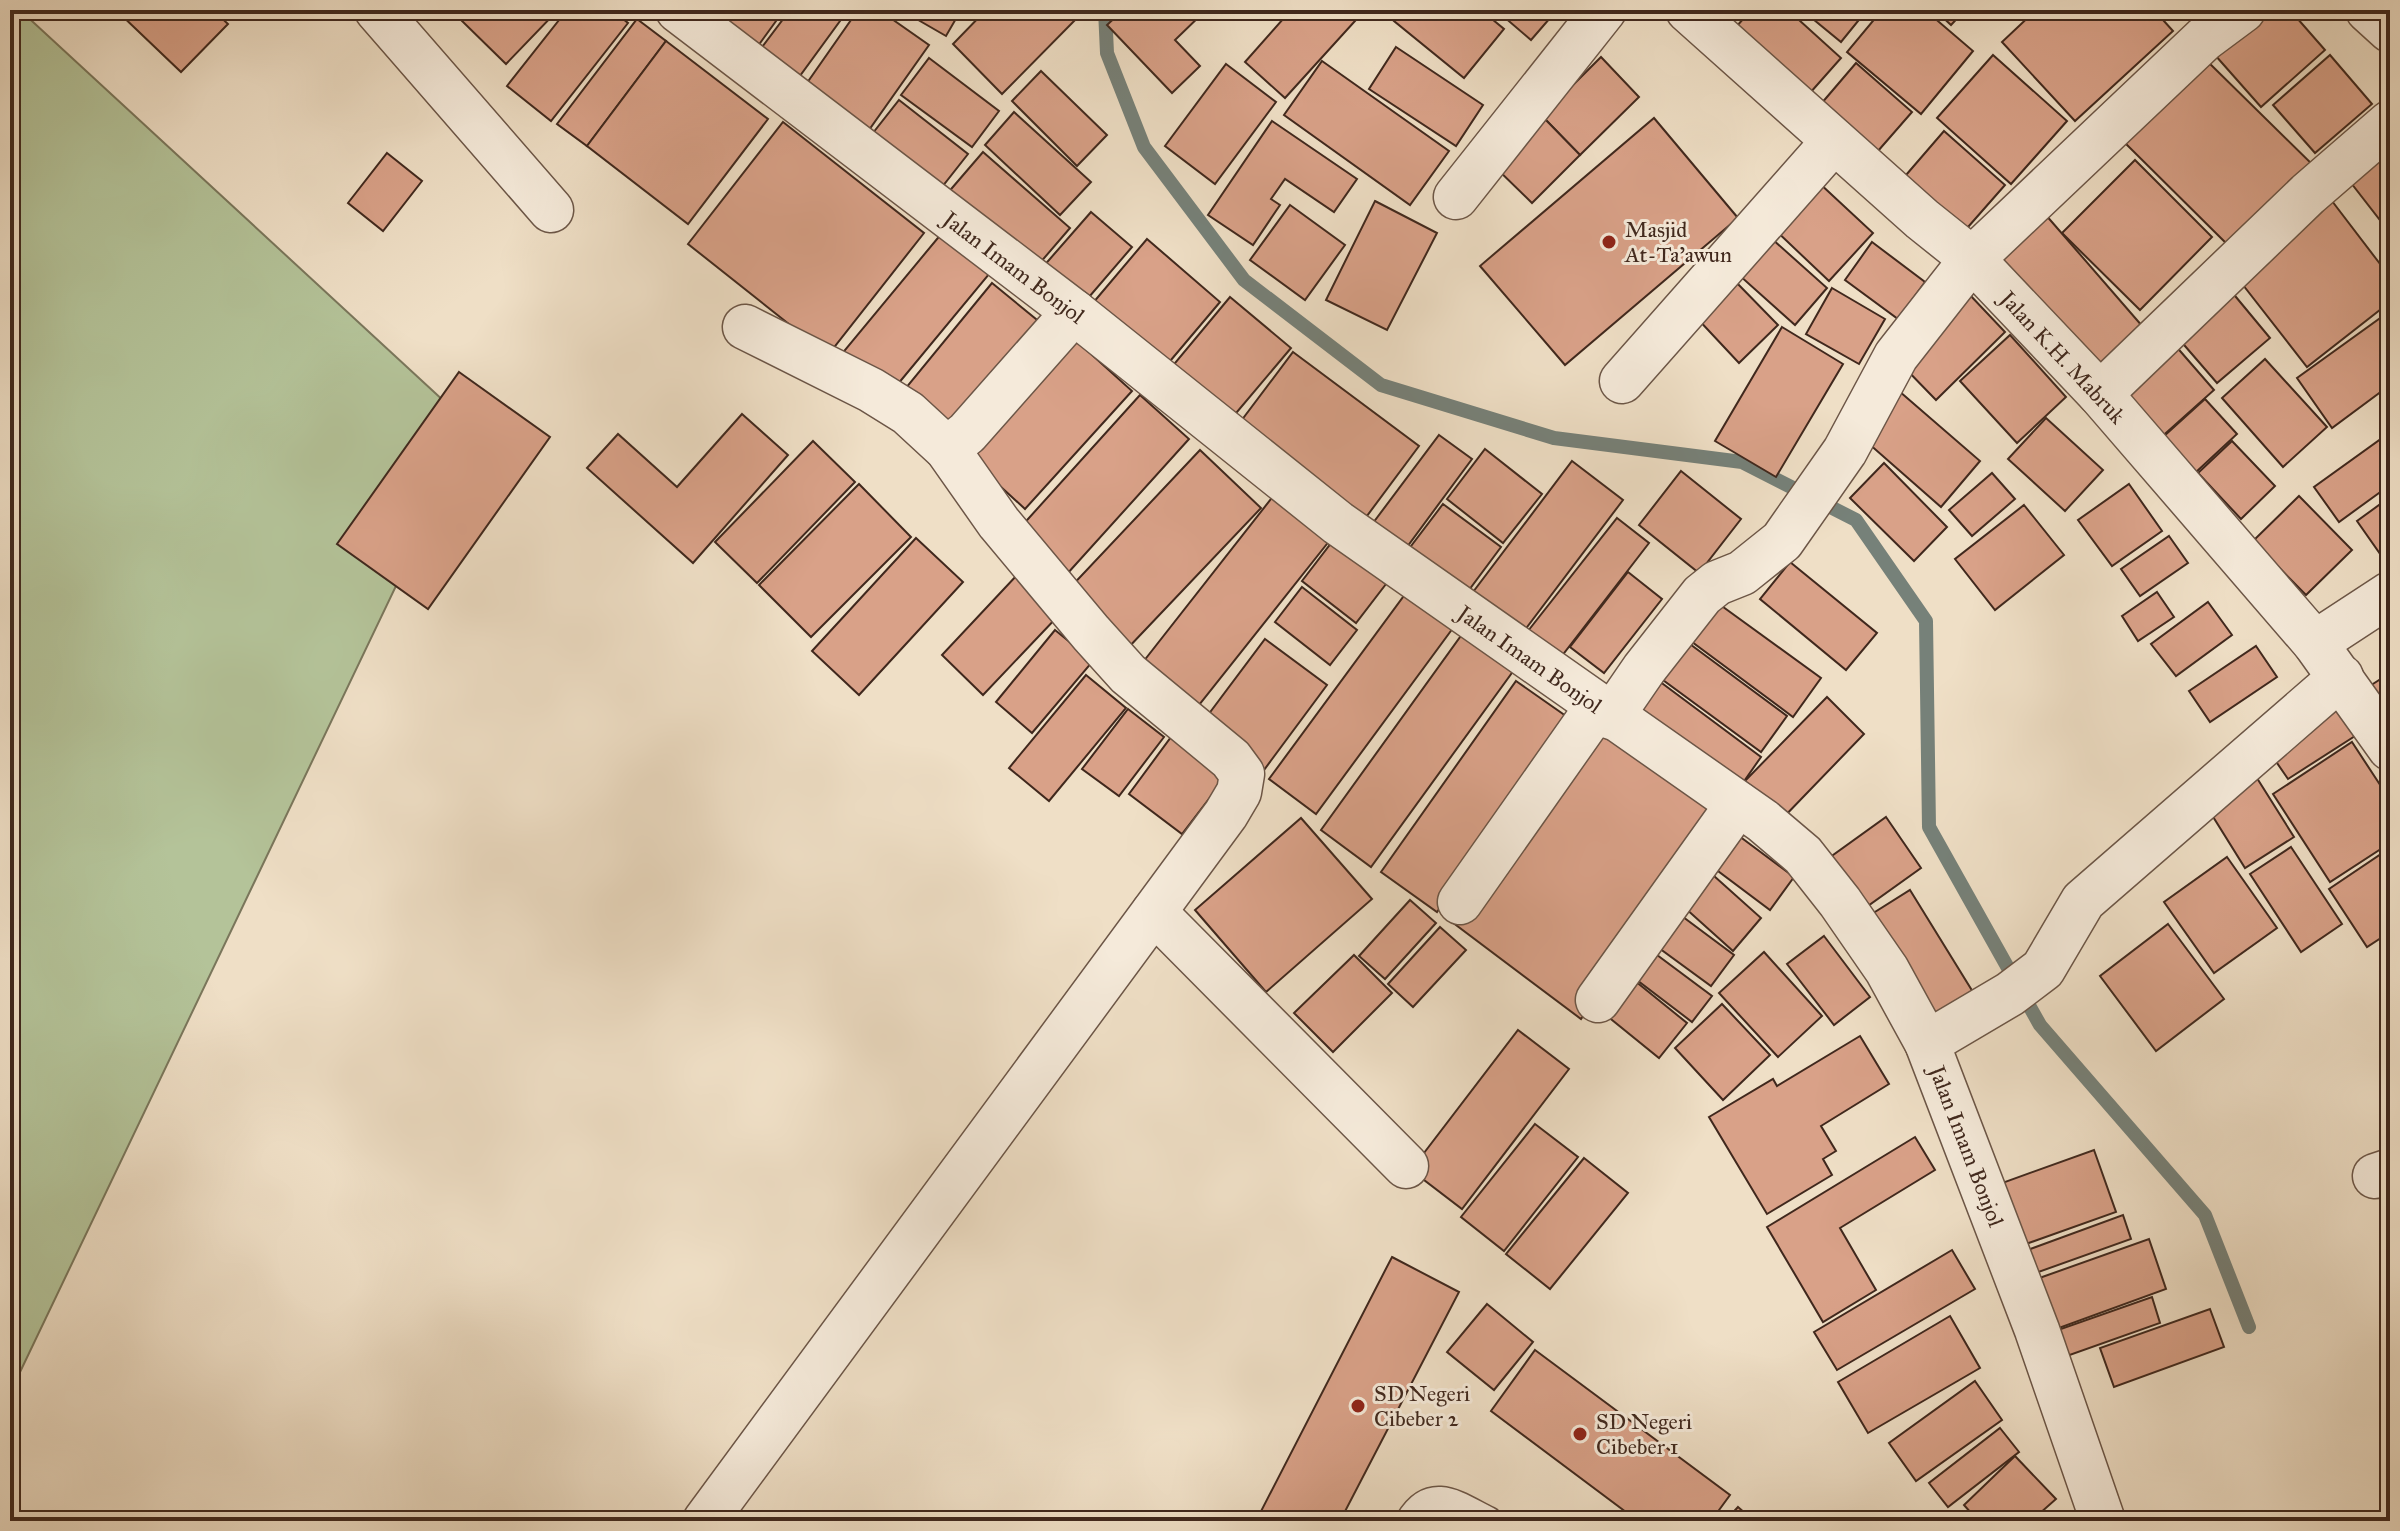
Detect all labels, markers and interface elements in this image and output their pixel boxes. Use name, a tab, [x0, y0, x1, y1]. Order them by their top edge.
street label: Jalan Imam Bonjol	[936, 204, 1090, 329]
place label: Masjid At-Ta'awun	[1624, 216, 1732, 268]
marker: Masjid At-Ta'awun	[1600, 233, 1618, 251]
street label: Jalan K.H. Mabruk	[1993, 284, 2132, 430]
street label: Jalan Imam Bonjol	[1451, 598, 1607, 719]
street label: Jalan Imam Bonjol	[1923, 1060, 2010, 1230]
place label: SD Negeri Cibeber 2	[1374, 1380, 1470, 1432]
marker: SD Negeri Cibeber 2	[1349, 1397, 1367, 1415]
place label: SD Negeri Cibeber 1	[1596, 1408, 1692, 1460]
marker: SD Negeri Cibeber 1	[1571, 1425, 1589, 1443]

